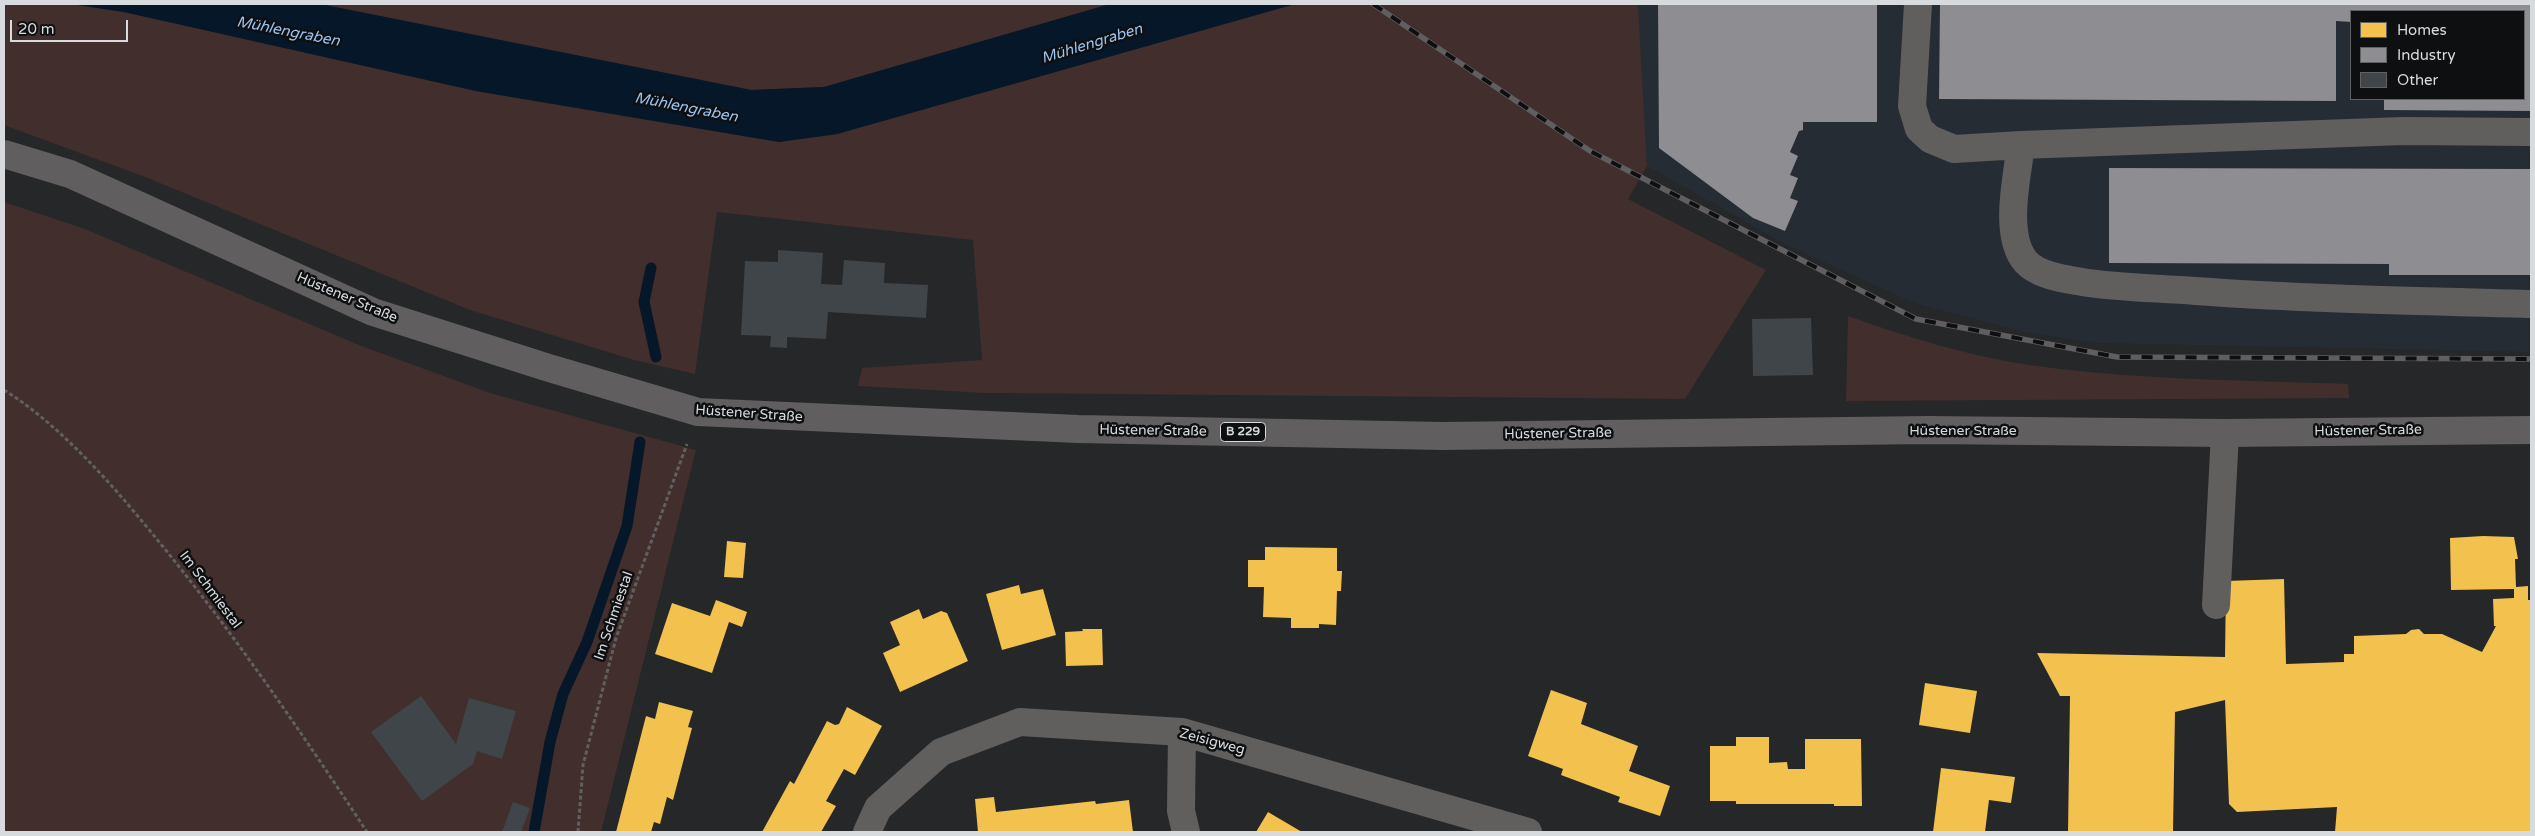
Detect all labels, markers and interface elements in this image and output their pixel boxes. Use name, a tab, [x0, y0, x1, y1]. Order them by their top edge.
scale bar	[12, 10, 130, 42]
legend	[2350, 10, 2525, 100]
water label: Mühlengraben	[235, 13, 341, 51]
text: 20 m	[18, 20, 55, 38]
water label: Mühlengraben	[1039, 20, 1145, 68]
text: Homes	[2397, 21, 2447, 39]
text: Industry	[2397, 46, 2456, 64]
text: Other	[2397, 71, 2438, 89]
water label: Mühlengraben	[633, 89, 739, 127]
street label: Hüstener Straße	[294, 269, 400, 327]
street label: Hüstener Straße	[695, 402, 803, 426]
street label: Hüstener Straße	[1099, 422, 1207, 440]
road number: B 229	[1220, 422, 1266, 442]
street label: Hüstener Straße	[2314, 422, 2422, 440]
street label: Hüstener Straße	[1909, 423, 2017, 439]
street label: Hüstener Straße	[1504, 425, 1612, 443]
street label: Im Schmiestal	[175, 548, 245, 632]
street label: Im Schmiestal	[591, 569, 637, 663]
street label: Zeisigweg	[1177, 725, 1247, 759]

